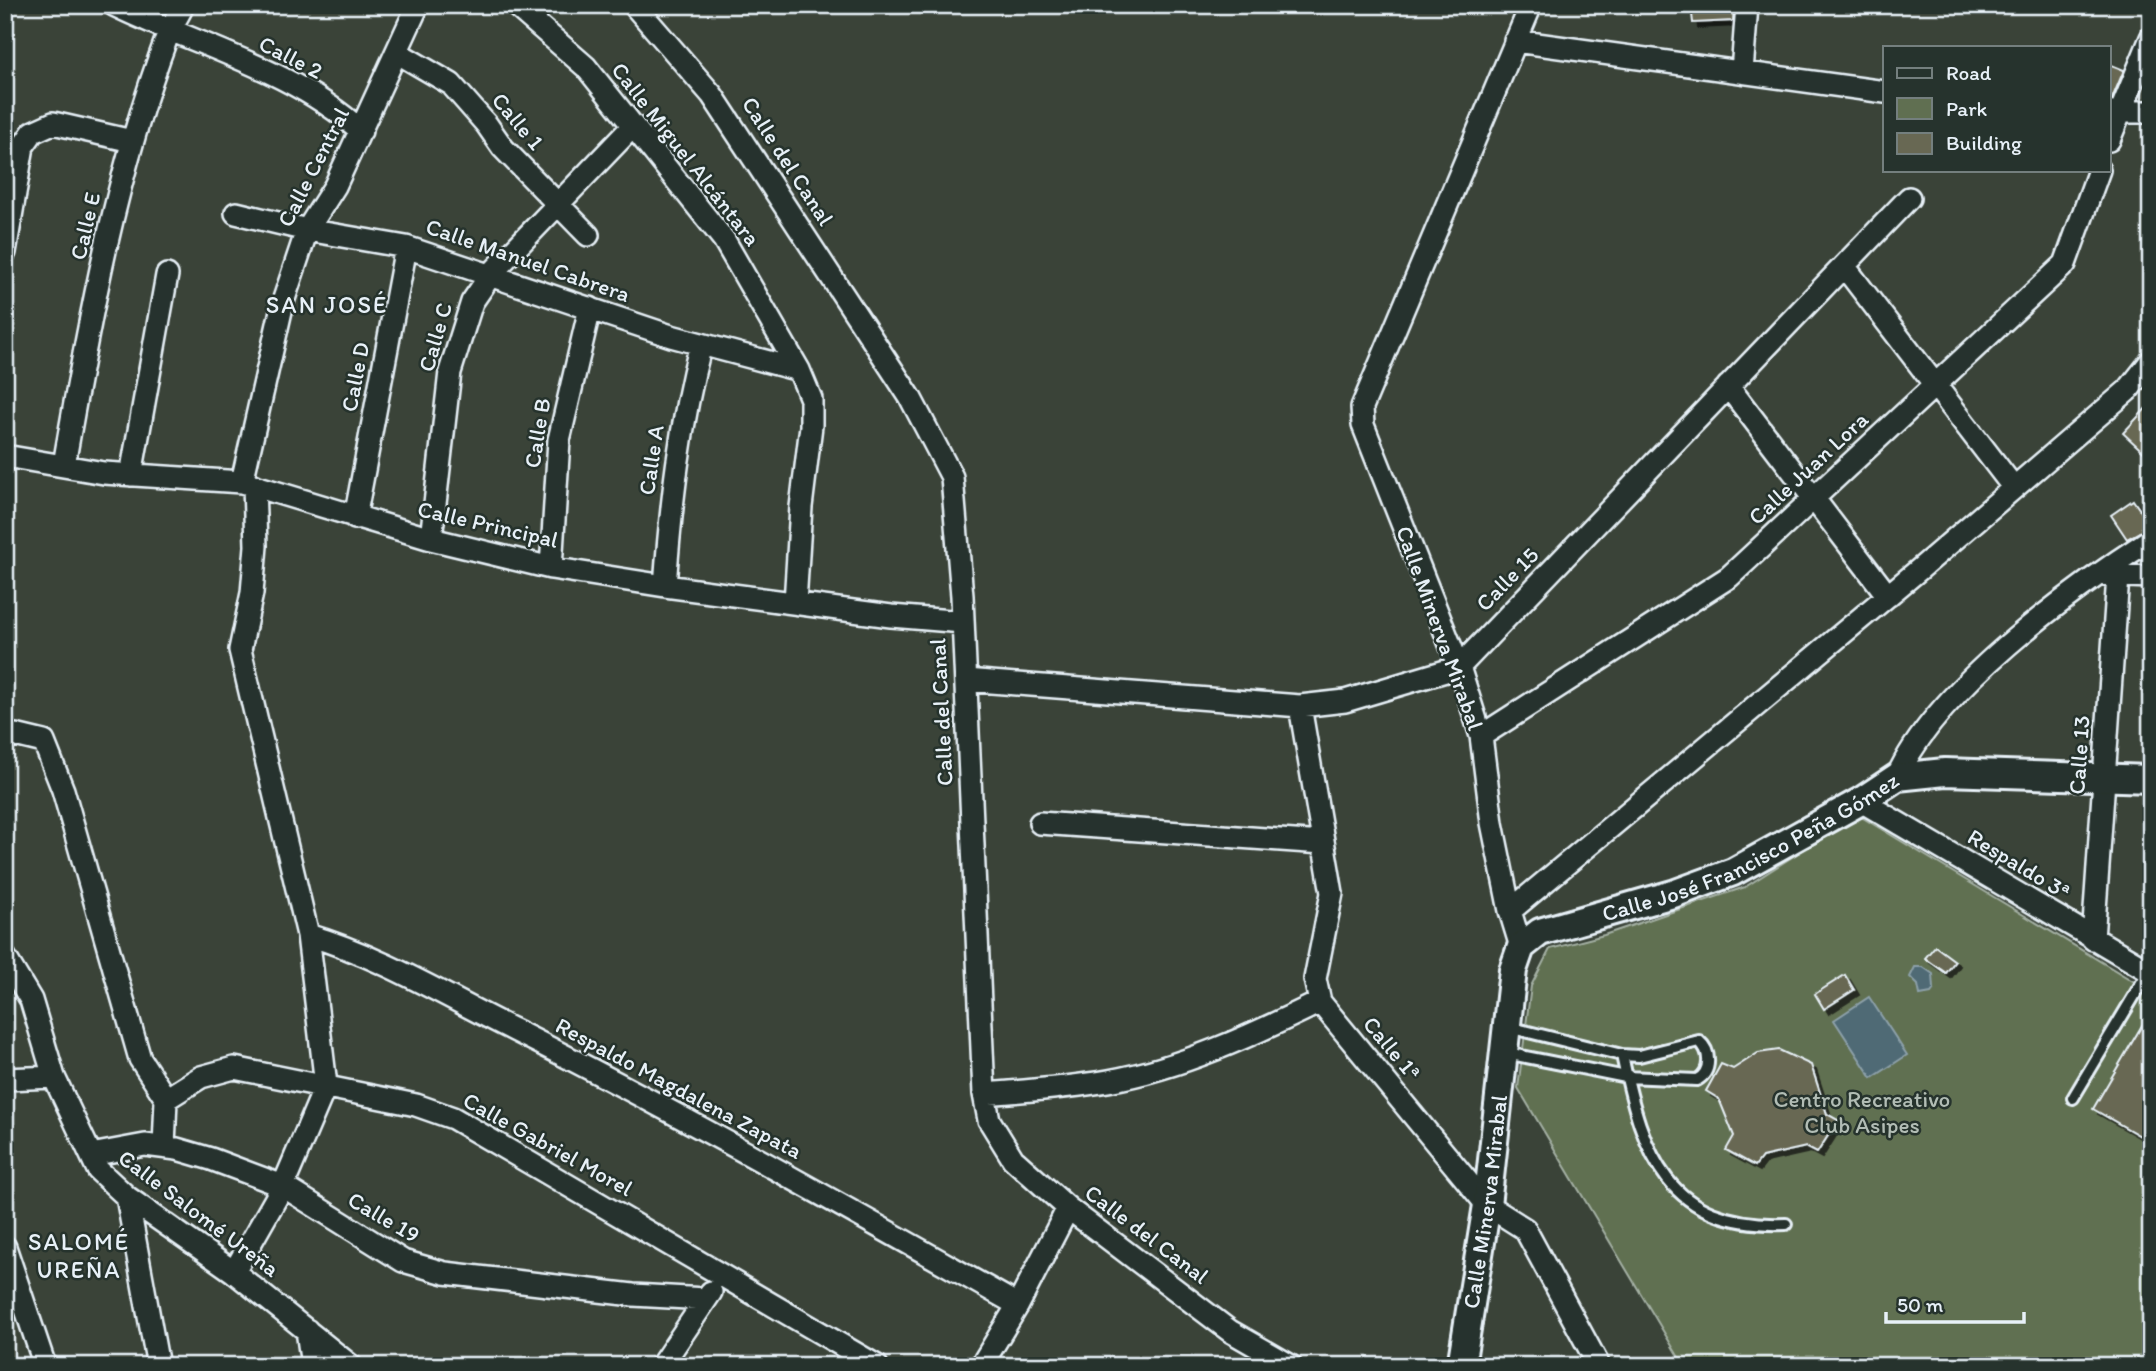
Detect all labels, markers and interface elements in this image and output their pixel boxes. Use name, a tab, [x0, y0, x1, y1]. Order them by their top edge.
street label: Calle 2	[254, 29, 328, 85]
legend	[1883, 46, 2110, 172]
street label: Calle Miguel Alcántara	[606, 57, 766, 251]
text: Road	[1946, 60, 1992, 85]
street label: Calle 1	[486, 87, 550, 156]
street label: Calle del Canal	[736, 91, 840, 231]
text: Park	[1946, 96, 1988, 121]
street label: Calle Central	[271, 102, 355, 232]
text: Building	[1946, 130, 2022, 155]
street label: Calle E	[64, 189, 106, 263]
street label: Calle Manuel Cabrera	[422, 212, 634, 308]
district label: SAN JOSÉ	[266, 290, 388, 319]
street label: Calle C	[412, 299, 458, 375]
street label: Calle D	[335, 340, 375, 414]
street label: Calle B	[518, 396, 556, 470]
street label: Calle Juan Lora	[1742, 405, 1874, 531]
street label: Calle A	[632, 423, 670, 497]
street label: Calle Principal	[415, 494, 561, 554]
street label: Calle Minerva Mirabal	[1390, 522, 1490, 734]
street label: Calle 15	[1470, 541, 1544, 617]
street label: Calle del Canal	[923, 637, 959, 787]
street label: Calle 13	[2062, 715, 2096, 795]
street label: Calle José Francisco Peña Gómez	[1599, 766, 1904, 928]
street label: Respaldo 3ª	[1963, 822, 2076, 906]
street label: Calle 1ª	[1357, 1010, 1427, 1086]
street label: Respaldo Magdalena Zapata	[551, 1011, 807, 1165]
park label: Centro Recreativo Club Asipes	[1774, 1085, 1950, 1139]
street label: Calle Gabriel Morel	[458, 1086, 638, 1202]
street label: Calle Minerva Mirabal	[1456, 1093, 1513, 1311]
street label: Calle Salomé Ureña	[113, 1143, 285, 1283]
street label: Calle del Canal	[1079, 1178, 1215, 1290]
street label: Calle 19	[343, 1185, 425, 1249]
district label: SALOMÉ UREÑA	[28, 1227, 130, 1284]
scale bar	[1886, 1280, 2025, 1324]
text: 50 m	[1897, 1292, 1944, 1317]

